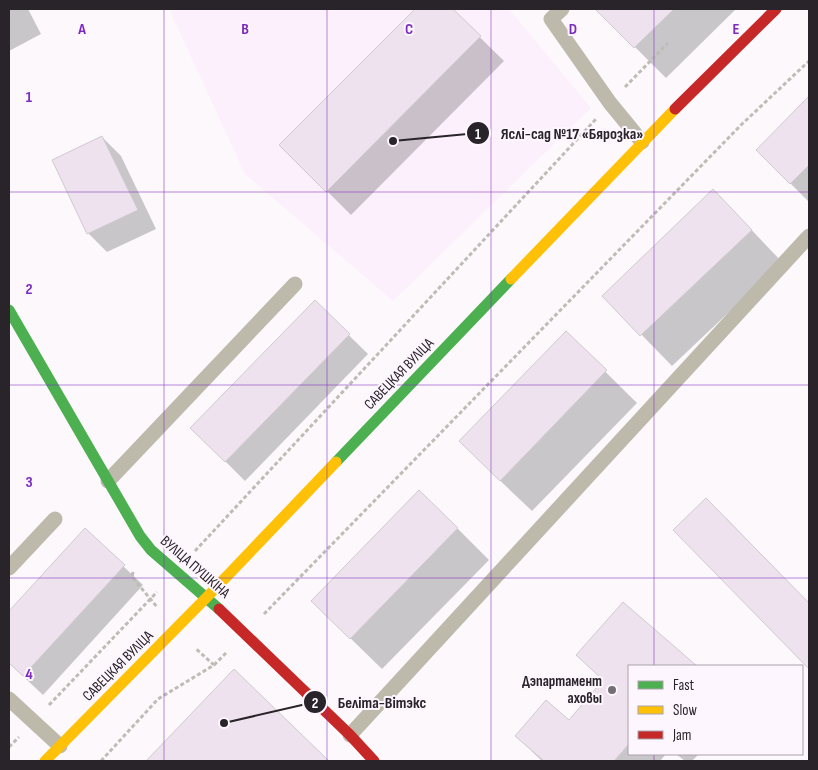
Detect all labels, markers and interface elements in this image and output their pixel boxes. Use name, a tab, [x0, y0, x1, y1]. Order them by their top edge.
text: A	[77, 20, 86, 39]
text: B	[241, 20, 249, 39]
text: C	[405, 20, 413, 39]
text: D	[569, 20, 577, 39]
text: E	[733, 20, 740, 39]
text: 1	[26, 88, 33, 107]
callout: Яслі-сад №17 «Бярозка»	[465, 118, 653, 149]
text: 1	[475, 125, 481, 144]
text: Яслі-сад №17 «Бярозка»	[501, 125, 643, 144]
text: 2	[25, 280, 33, 299]
street label: САВЕЦКАЯ ВУЛІЦА	[360, 334, 438, 414]
text: 3	[25, 473, 33, 492]
street label: ВУЛІЦА ПУШКІНА	[156, 532, 234, 603]
street label: САВЕЦКАЯ ВУЛІЦА	[79, 626, 158, 705]
text: 4	[25, 665, 33, 684]
legend	[628, 665, 803, 755]
place label: Дэпартамент аховы	[522, 672, 602, 708]
text: Fast	[673, 676, 695, 695]
marker: Дэпартамент аховы	[606, 684, 618, 696]
callout: Беліта-Вітэкс	[303, 687, 436, 718]
text: 2	[312, 694, 318, 713]
text: Беліта-Вітэкс	[338, 694, 427, 713]
text: Slow	[673, 701, 697, 720]
text: Jam	[672, 726, 691, 745]

